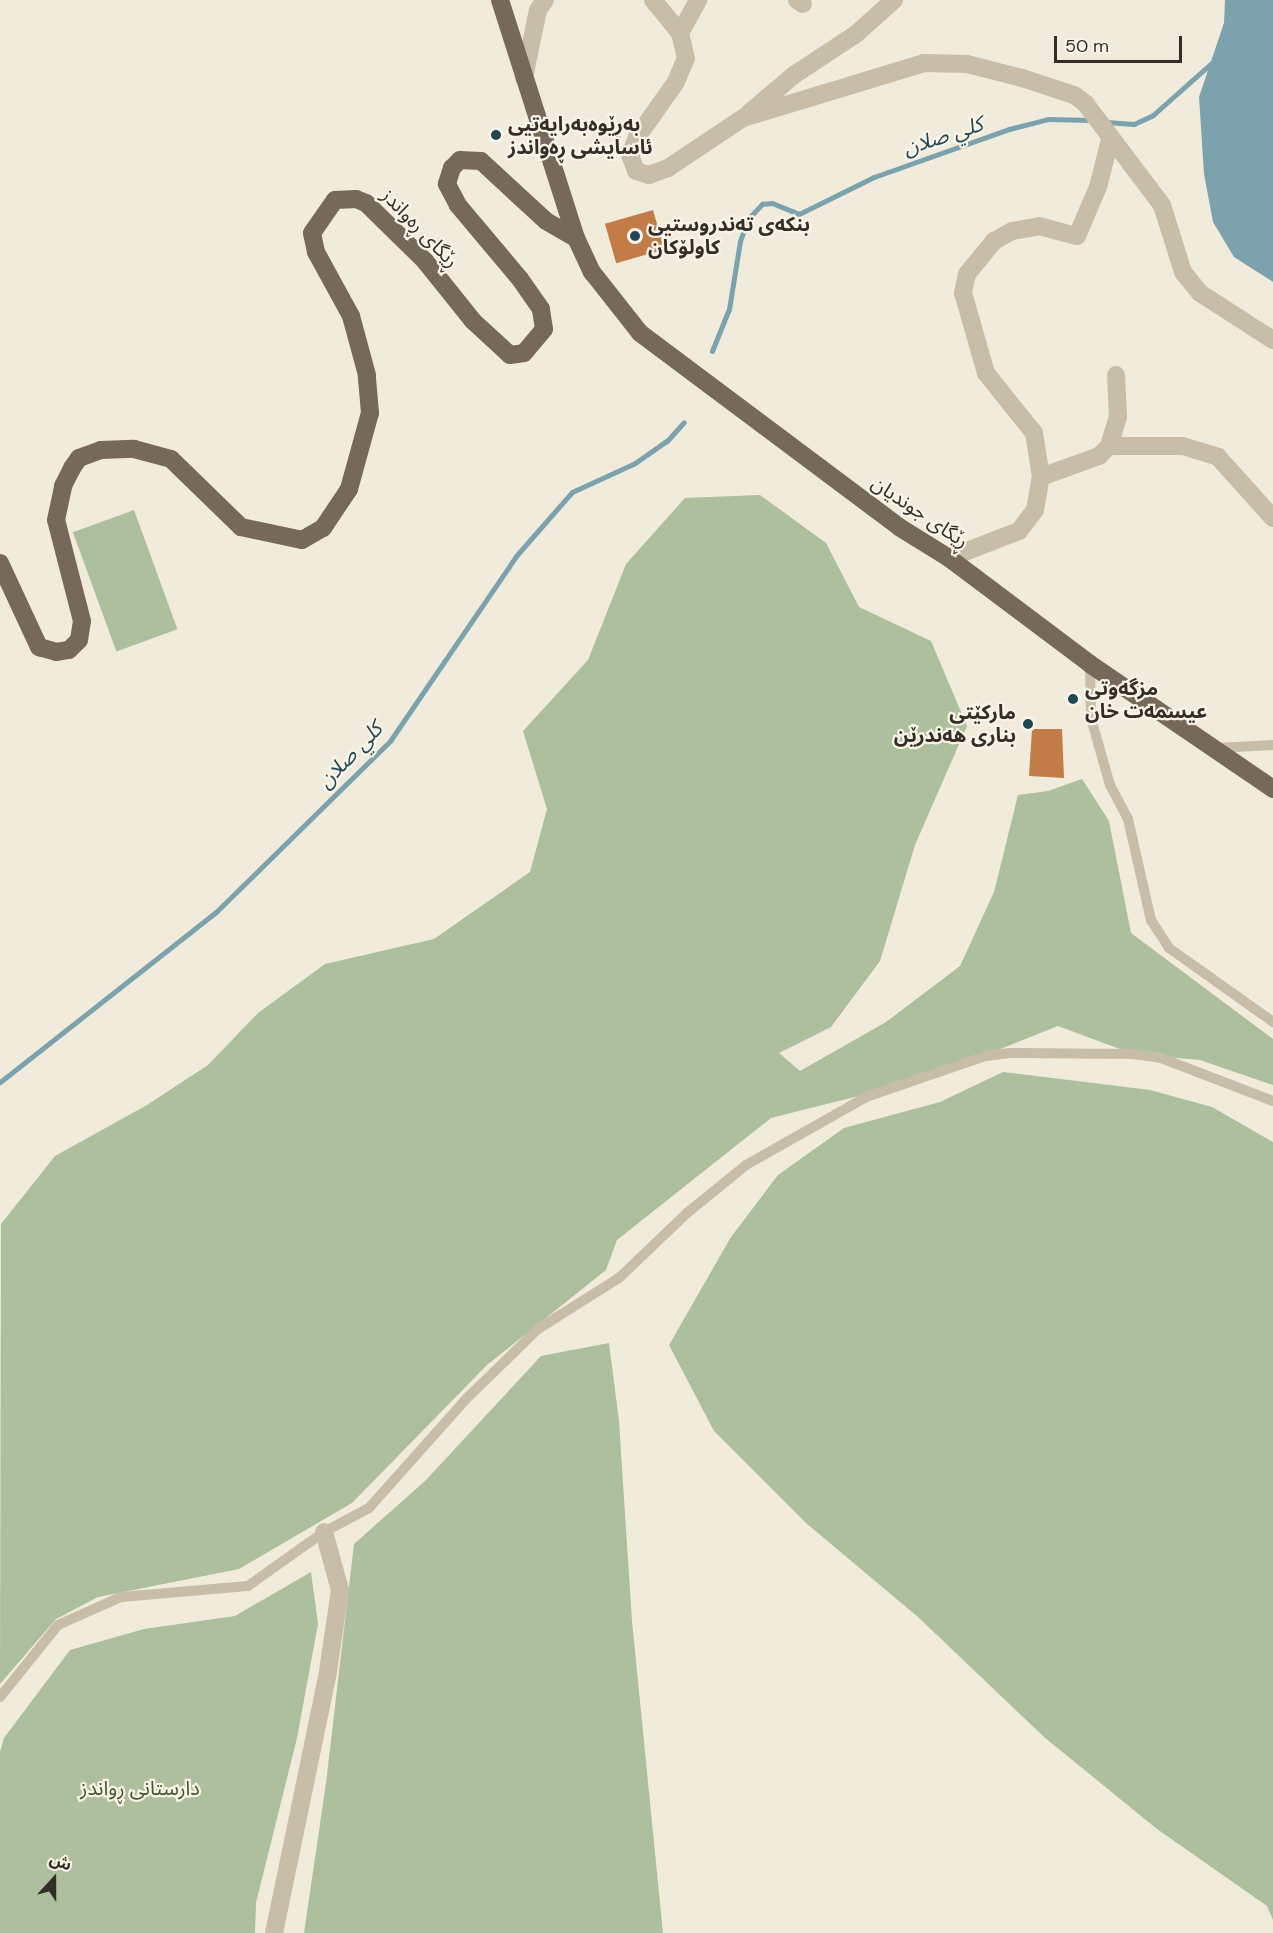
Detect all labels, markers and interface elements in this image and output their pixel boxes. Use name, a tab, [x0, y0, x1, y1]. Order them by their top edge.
scale bar	[1057, 24, 1184, 62]
text: 50 m	[1065, 34, 1109, 58]
water label: كلي صلان	[900, 111, 986, 161]
place label: بەڕێوەبەرایەتیی ئاسایشی ڕەواندز	[508, 112, 652, 159]
marker: بەڕێوەبەرایەتیی ئاسایشی ڕەواندز	[489, 128, 503, 142]
street label: ڕێگای ڕەواندز	[376, 183, 464, 273]
place label: بنکەی تەندروستیی کاولۆکان	[648, 213, 810, 260]
marker: بنکەی تەندروستیی کاولۆکان	[626, 227, 644, 245]
street label: ڕێگای جوندیان	[867, 471, 973, 553]
place label: مزگەوتی عیسمەت خان	[1085, 676, 1207, 723]
marker: مزگەوتی عیسمەت خان	[1066, 692, 1080, 706]
place label: مارکێتی بناری هەندرێن	[894, 700, 1016, 747]
water label: كلي صلان	[312, 717, 388, 793]
marker: مارکێتی بناری هەندرێن	[1021, 717, 1035, 731]
park label: دارستانی ڕواندز	[80, 1776, 200, 1800]
text: ش	[47, 1848, 75, 1875]
north arrow	[24, 1849, 84, 1909]

